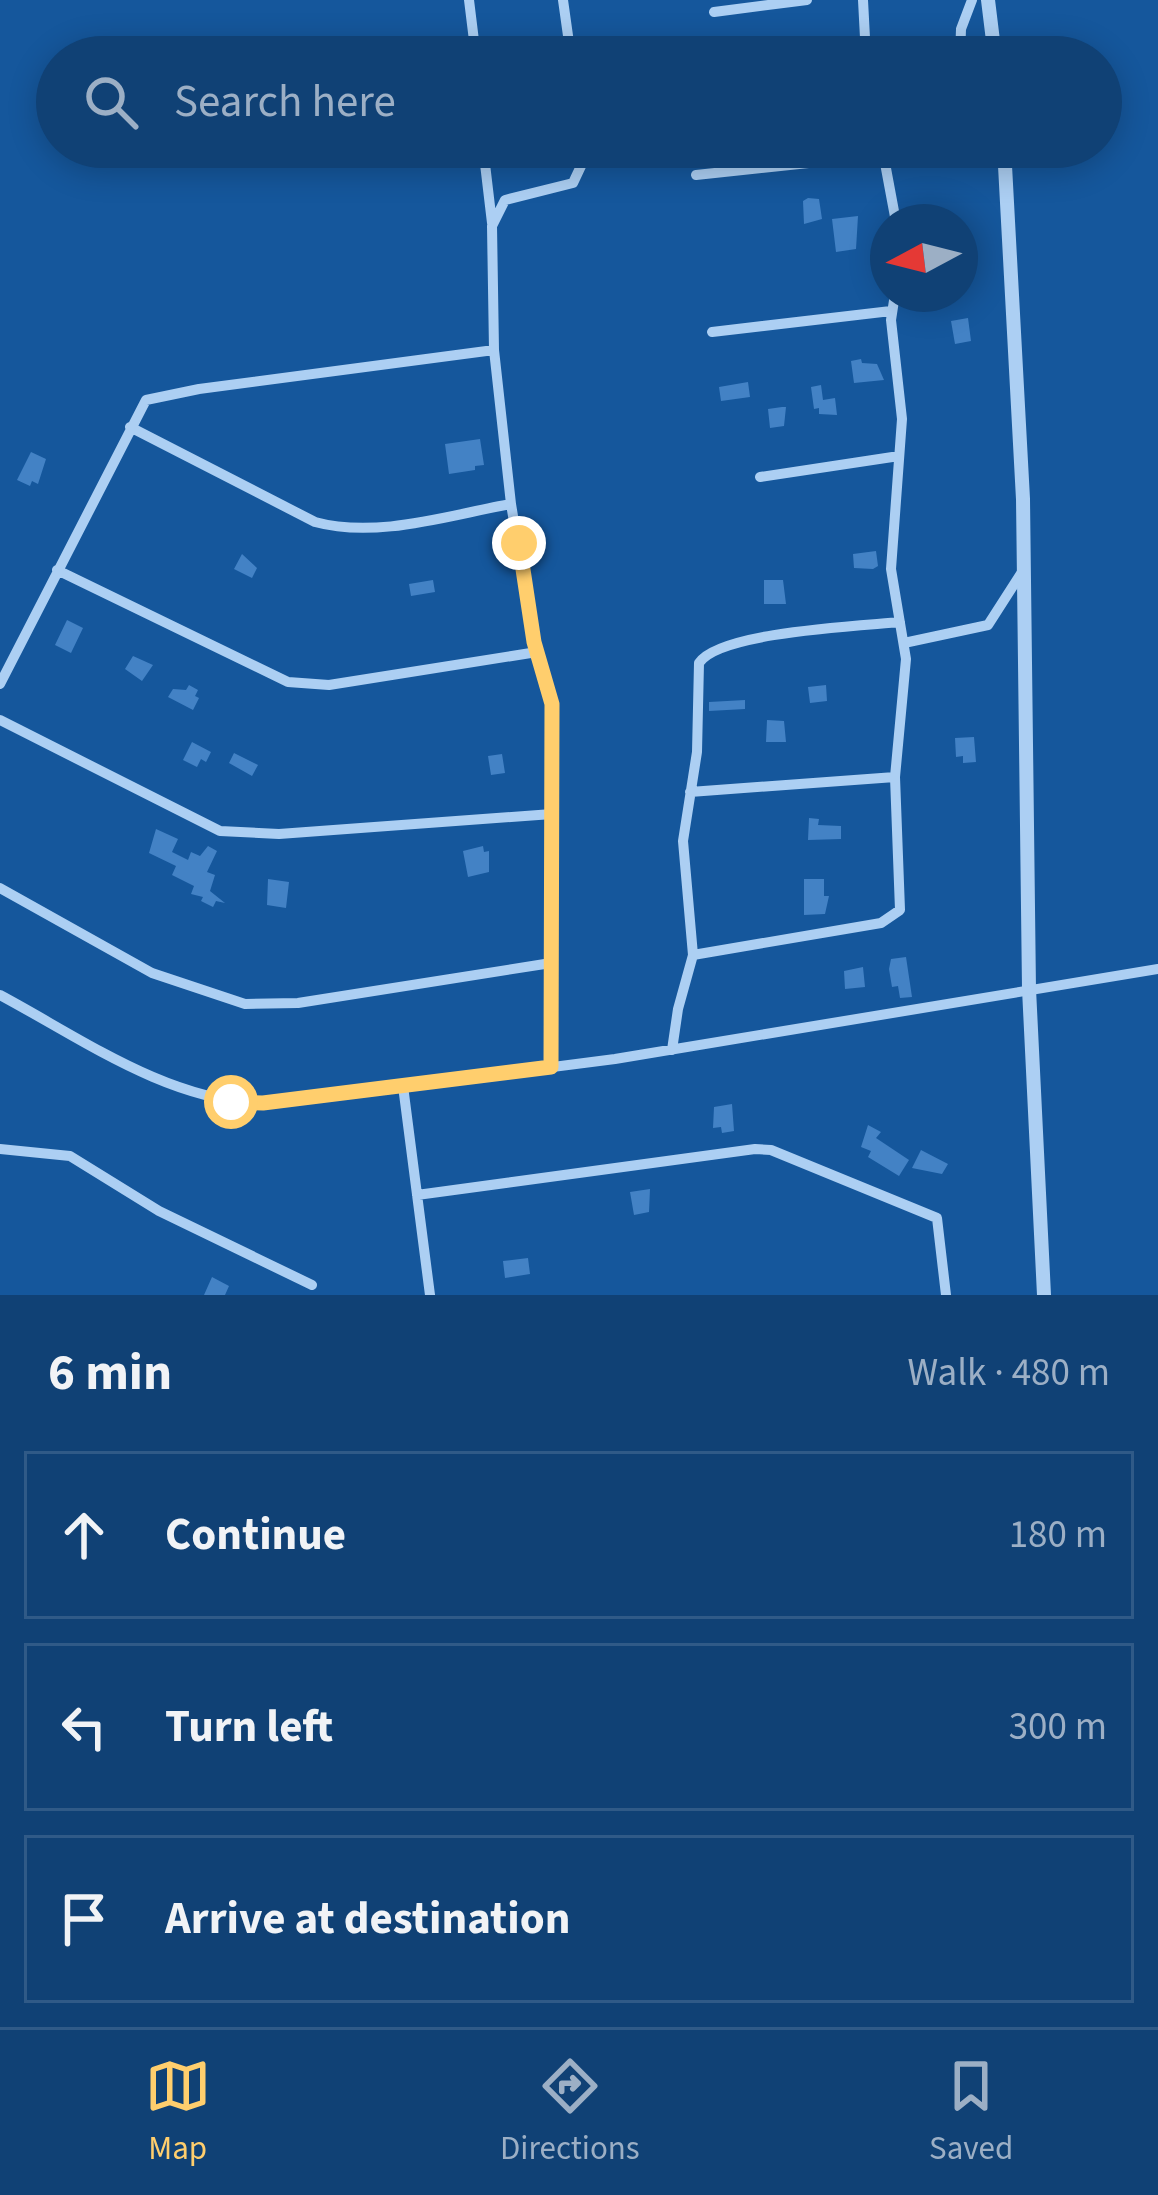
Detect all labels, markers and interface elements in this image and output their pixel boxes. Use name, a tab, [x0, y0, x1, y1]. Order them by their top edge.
search box	[36, 36, 1122, 168]
icon: search	[78, 69, 144, 135]
text: Search here	[174, 70, 396, 134]
north arrow	[870, 204, 978, 312]
route end	[492, 516, 546, 570]
route start	[204, 1075, 258, 1129]
text: 6 min	[48, 1337, 172, 1409]
text: Walk · 480 m	[907, 1345, 1110, 1401]
icon: ahead	[51, 1502, 117, 1568]
text: Continue	[165, 1503, 346, 1567]
text: 180 m	[1009, 1507, 1107, 1563]
icon: left	[51, 1694, 117, 1760]
text: Turn left	[165, 1695, 333, 1759]
text: 300 m	[1009, 1699, 1107, 1755]
icon: arrive	[51, 1886, 117, 1952]
text: Arrive at destination	[165, 1887, 570, 1951]
tab: Map	[145, 2053, 211, 2172]
tab: Directions	[500, 2053, 640, 2172]
tab: Saved	[929, 2053, 1013, 2172]

